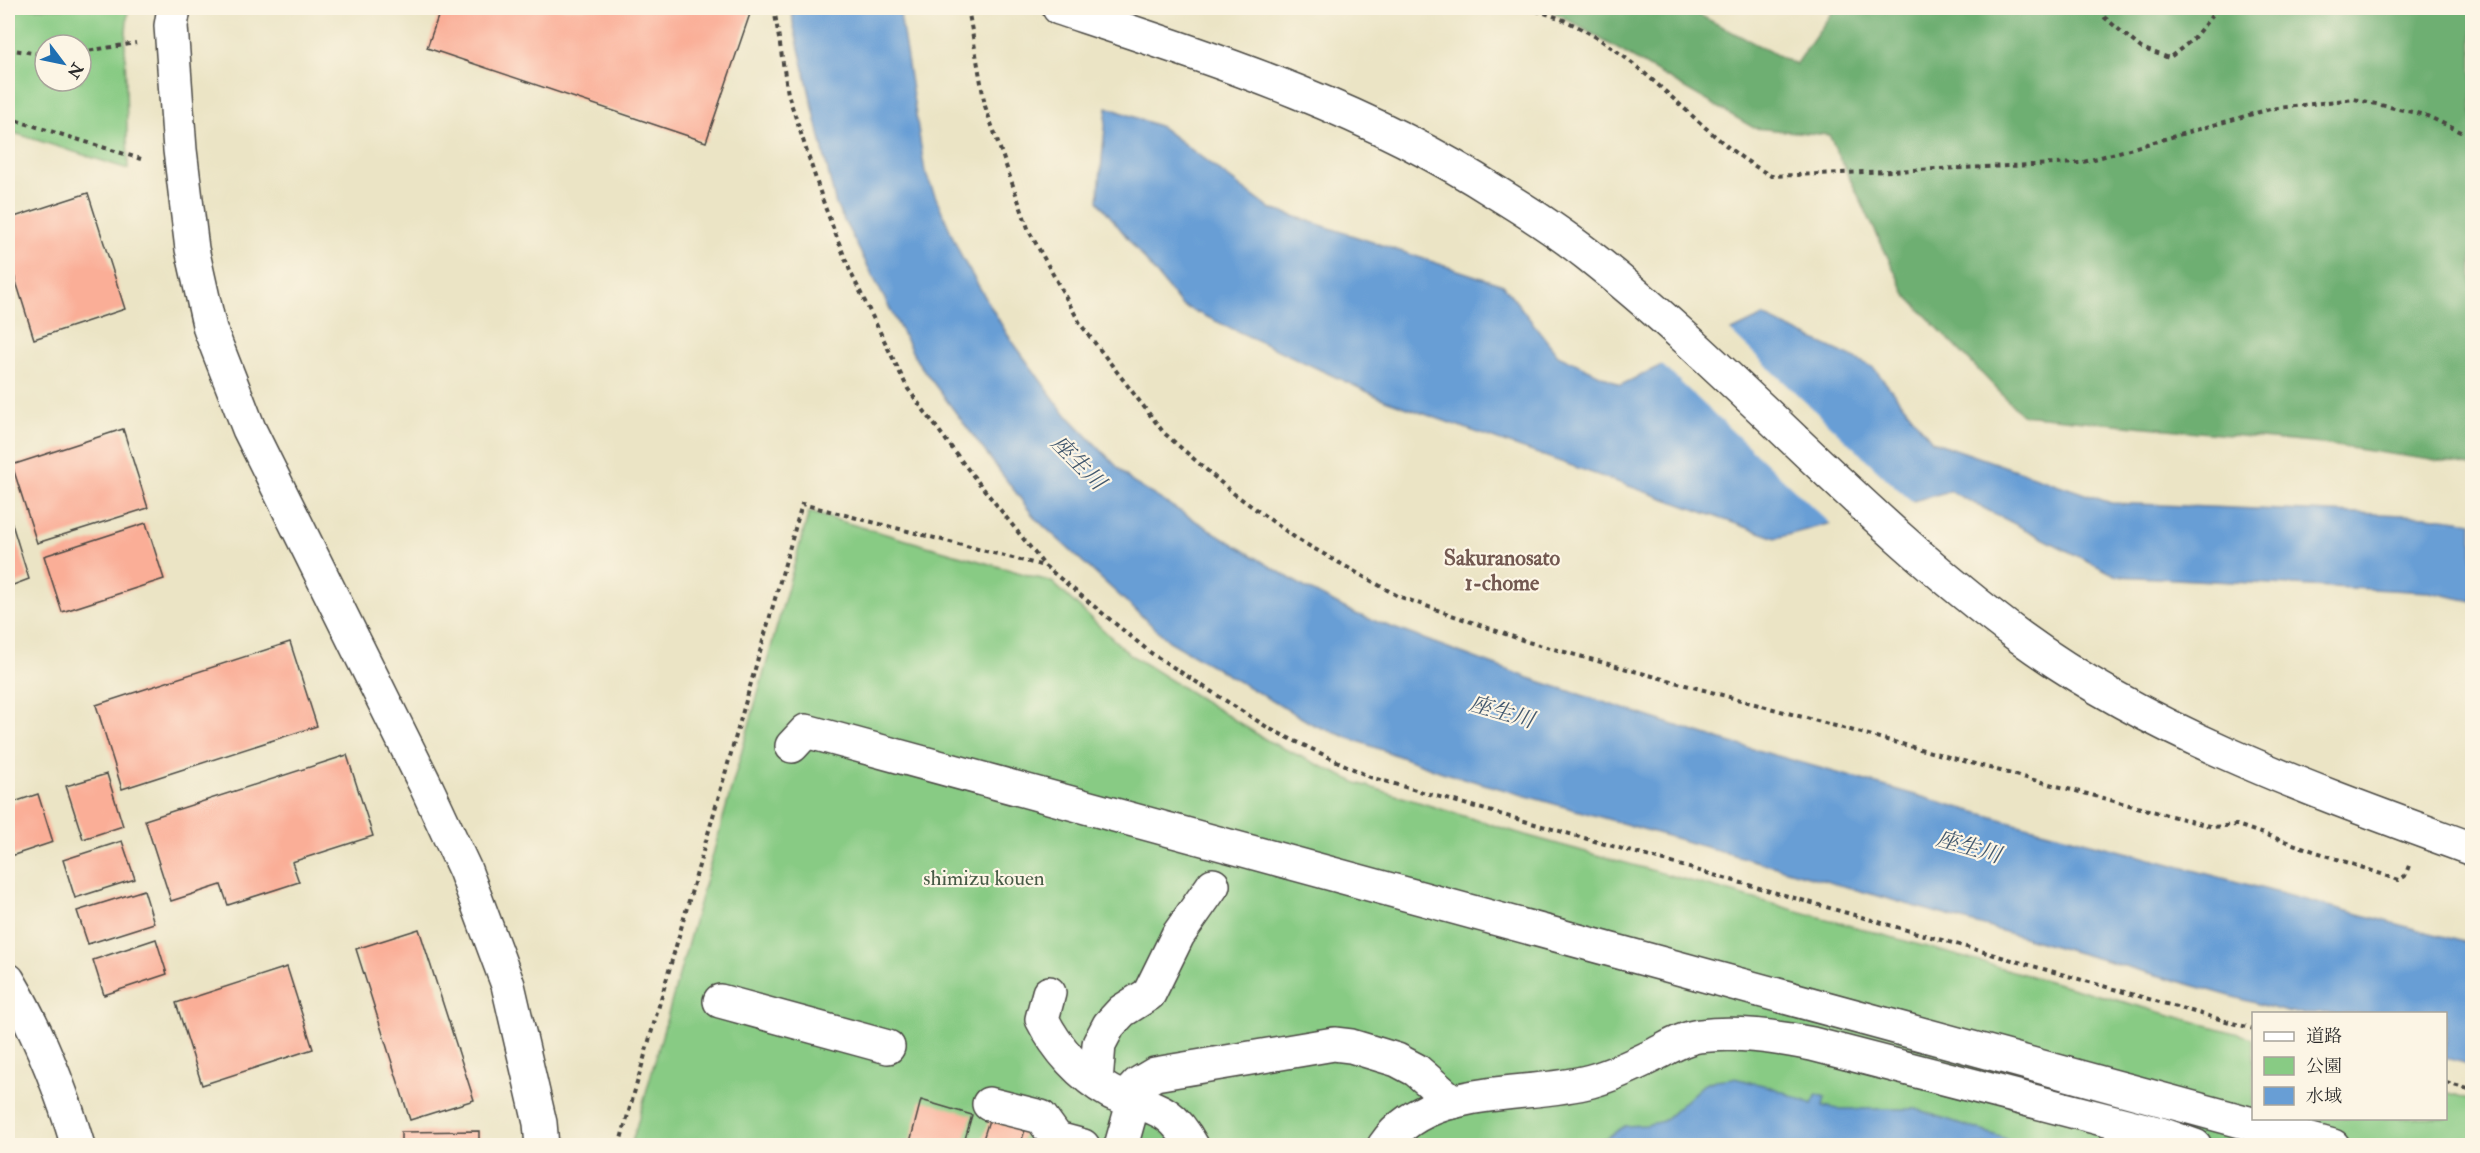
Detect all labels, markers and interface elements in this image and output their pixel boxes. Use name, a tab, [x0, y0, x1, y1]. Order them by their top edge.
north arrow	[33, 33, 93, 93]
text: N	[62, 58, 88, 82]
water label: 座生川	[1045, 429, 1113, 497]
district label: Sakuranosato 1-chome	[1444, 544, 1561, 597]
water label: 座生川	[1466, 689, 1539, 735]
water label: 座生川	[1933, 824, 2006, 870]
park label: shimizu kouen	[923, 865, 1045, 892]
legend	[2252, 1012, 2447, 1120]
text: 道路	[2306, 1025, 2342, 1048]
text: 公園	[2306, 1055, 2342, 1078]
text: 水域	[2306, 1085, 2342, 1108]

